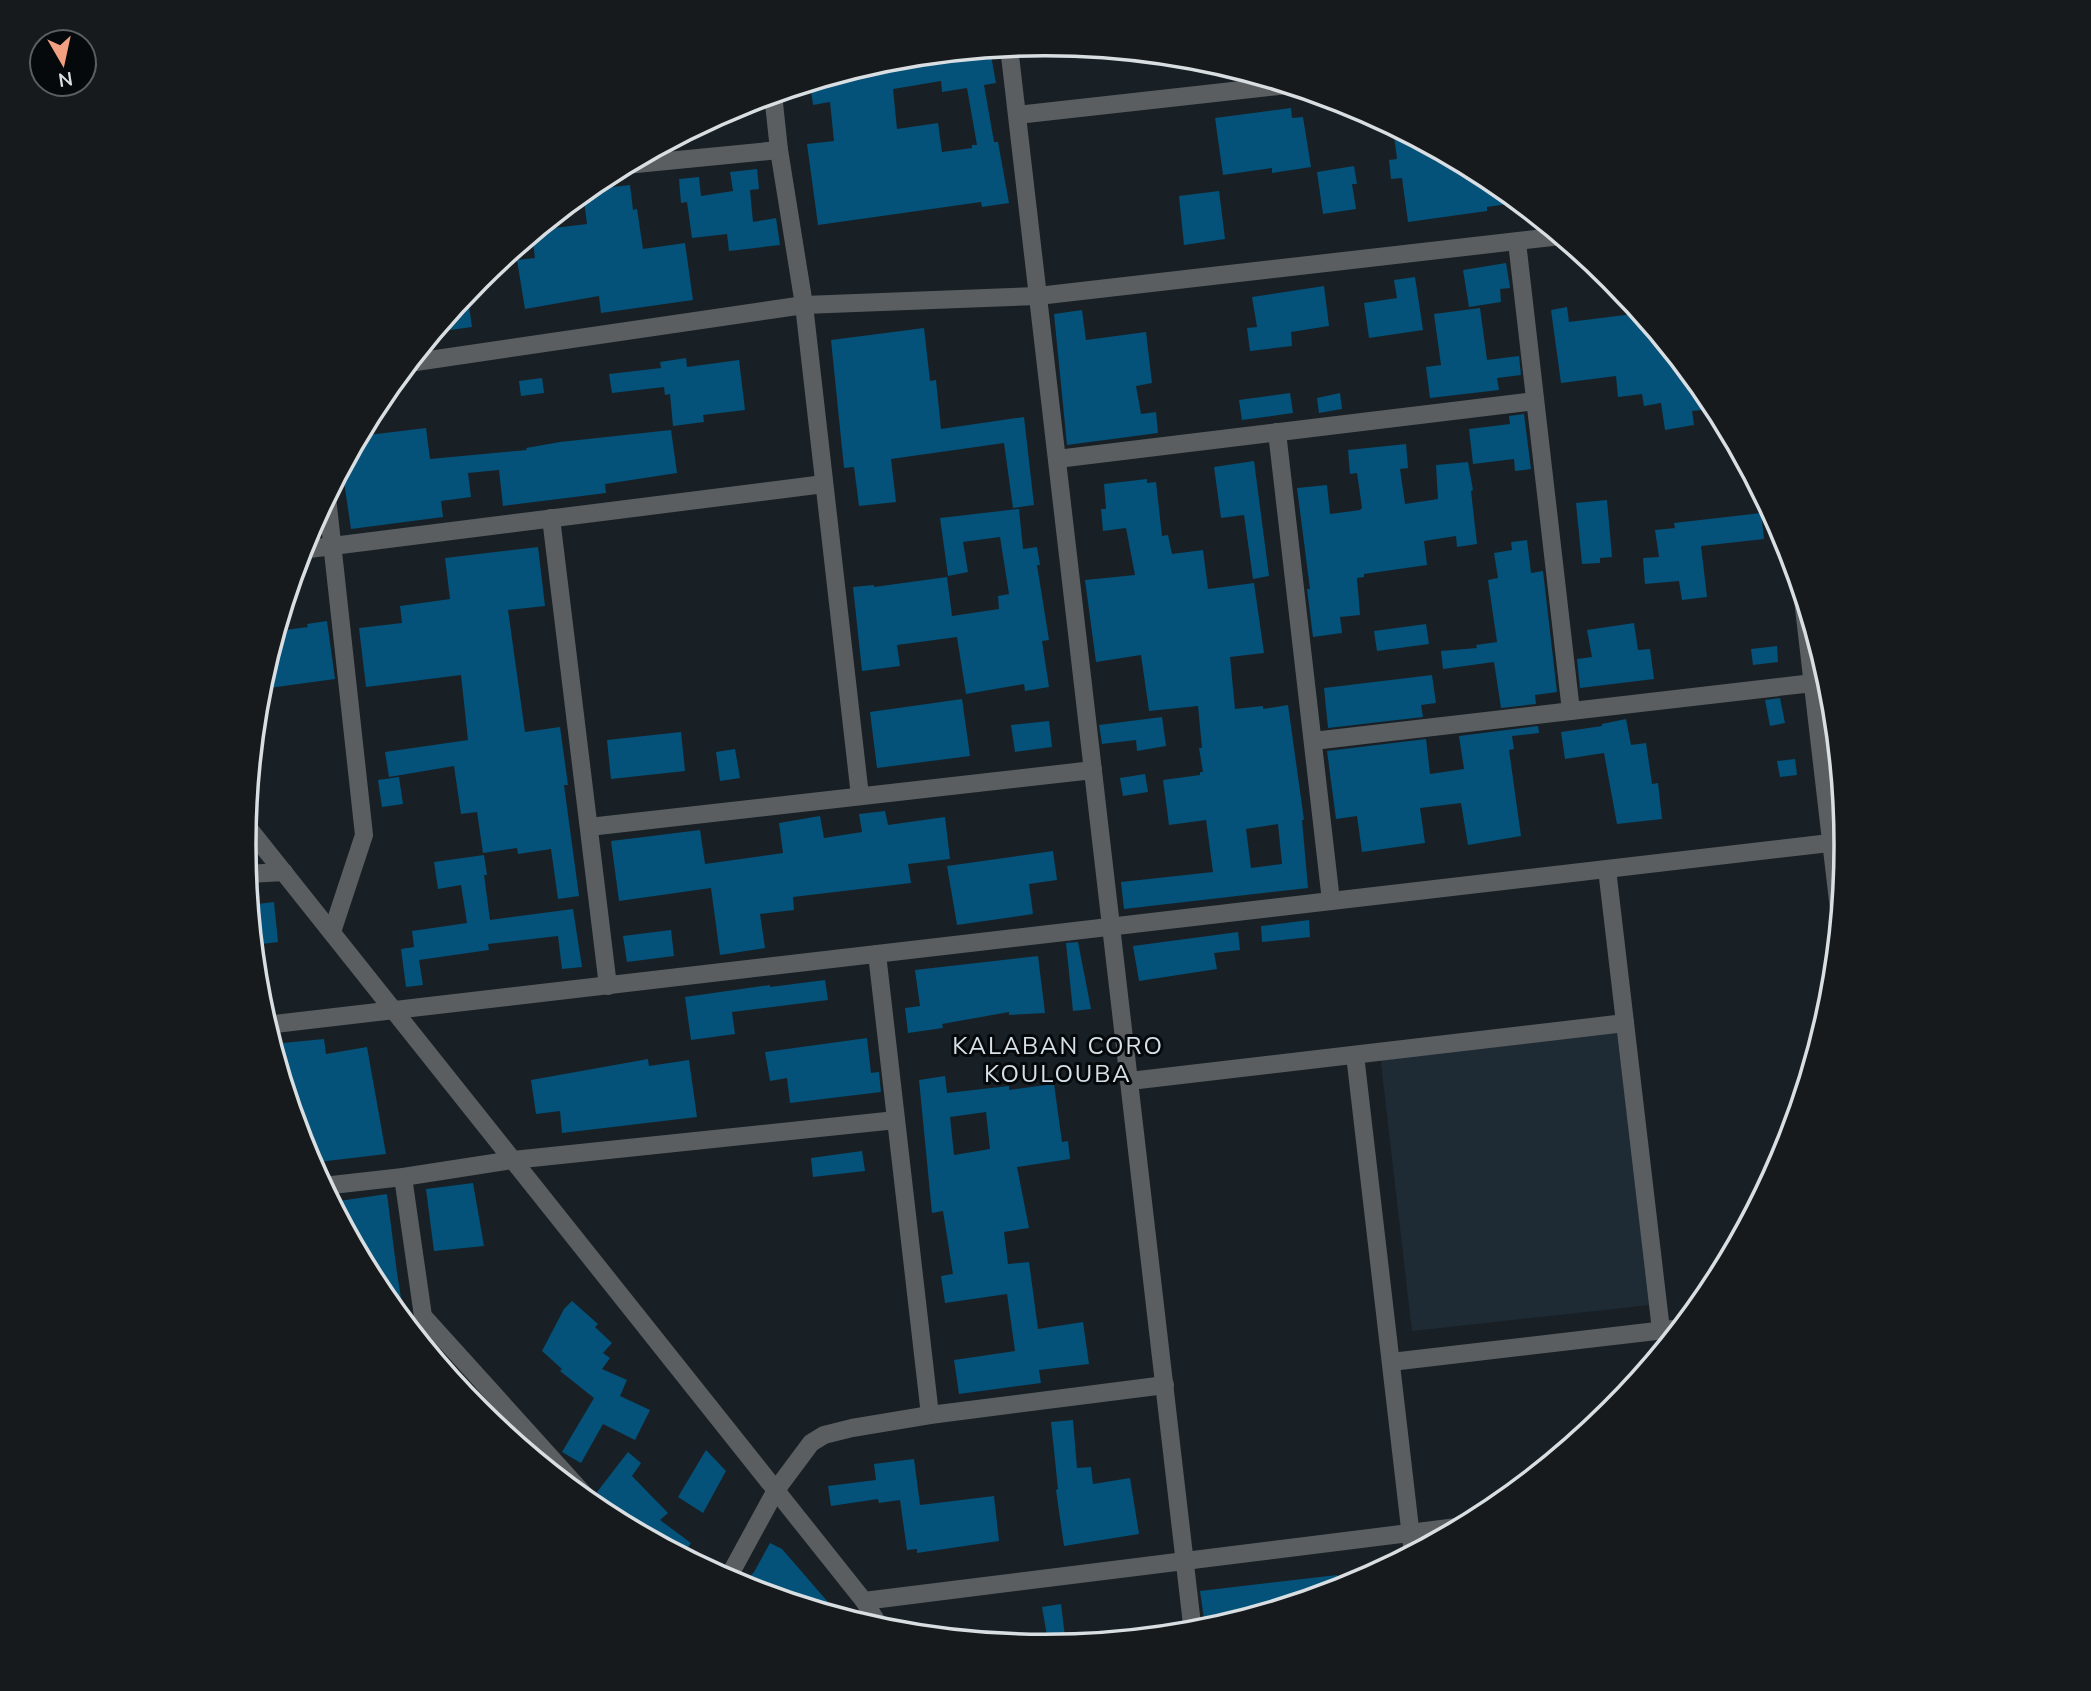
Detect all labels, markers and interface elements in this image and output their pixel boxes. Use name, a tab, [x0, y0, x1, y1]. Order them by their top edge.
north arrow	[28, 28, 98, 98]
text: N	[56, 65, 75, 93]
district label: KALABAN CORO KOULOUBA	[952, 1030, 1164, 1090]

